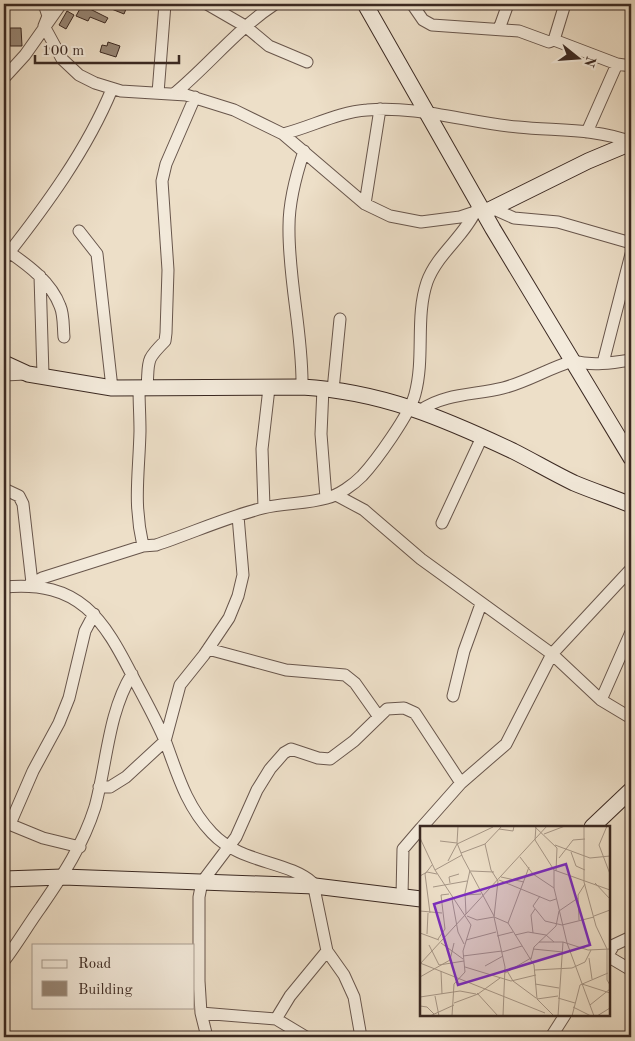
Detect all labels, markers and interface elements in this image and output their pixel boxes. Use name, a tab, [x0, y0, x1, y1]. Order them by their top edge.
scale bar	[35, 32, 179, 64]
north arrow	[552, 32, 602, 82]
text: 100 m	[42, 44, 84, 59]
text: N	[581, 54, 598, 69]
inset map	[420, 826, 610, 1016]
legend	[32, 944, 195, 1008]
text: Road	[78, 957, 112, 972]
text: Building	[78, 983, 133, 998]

